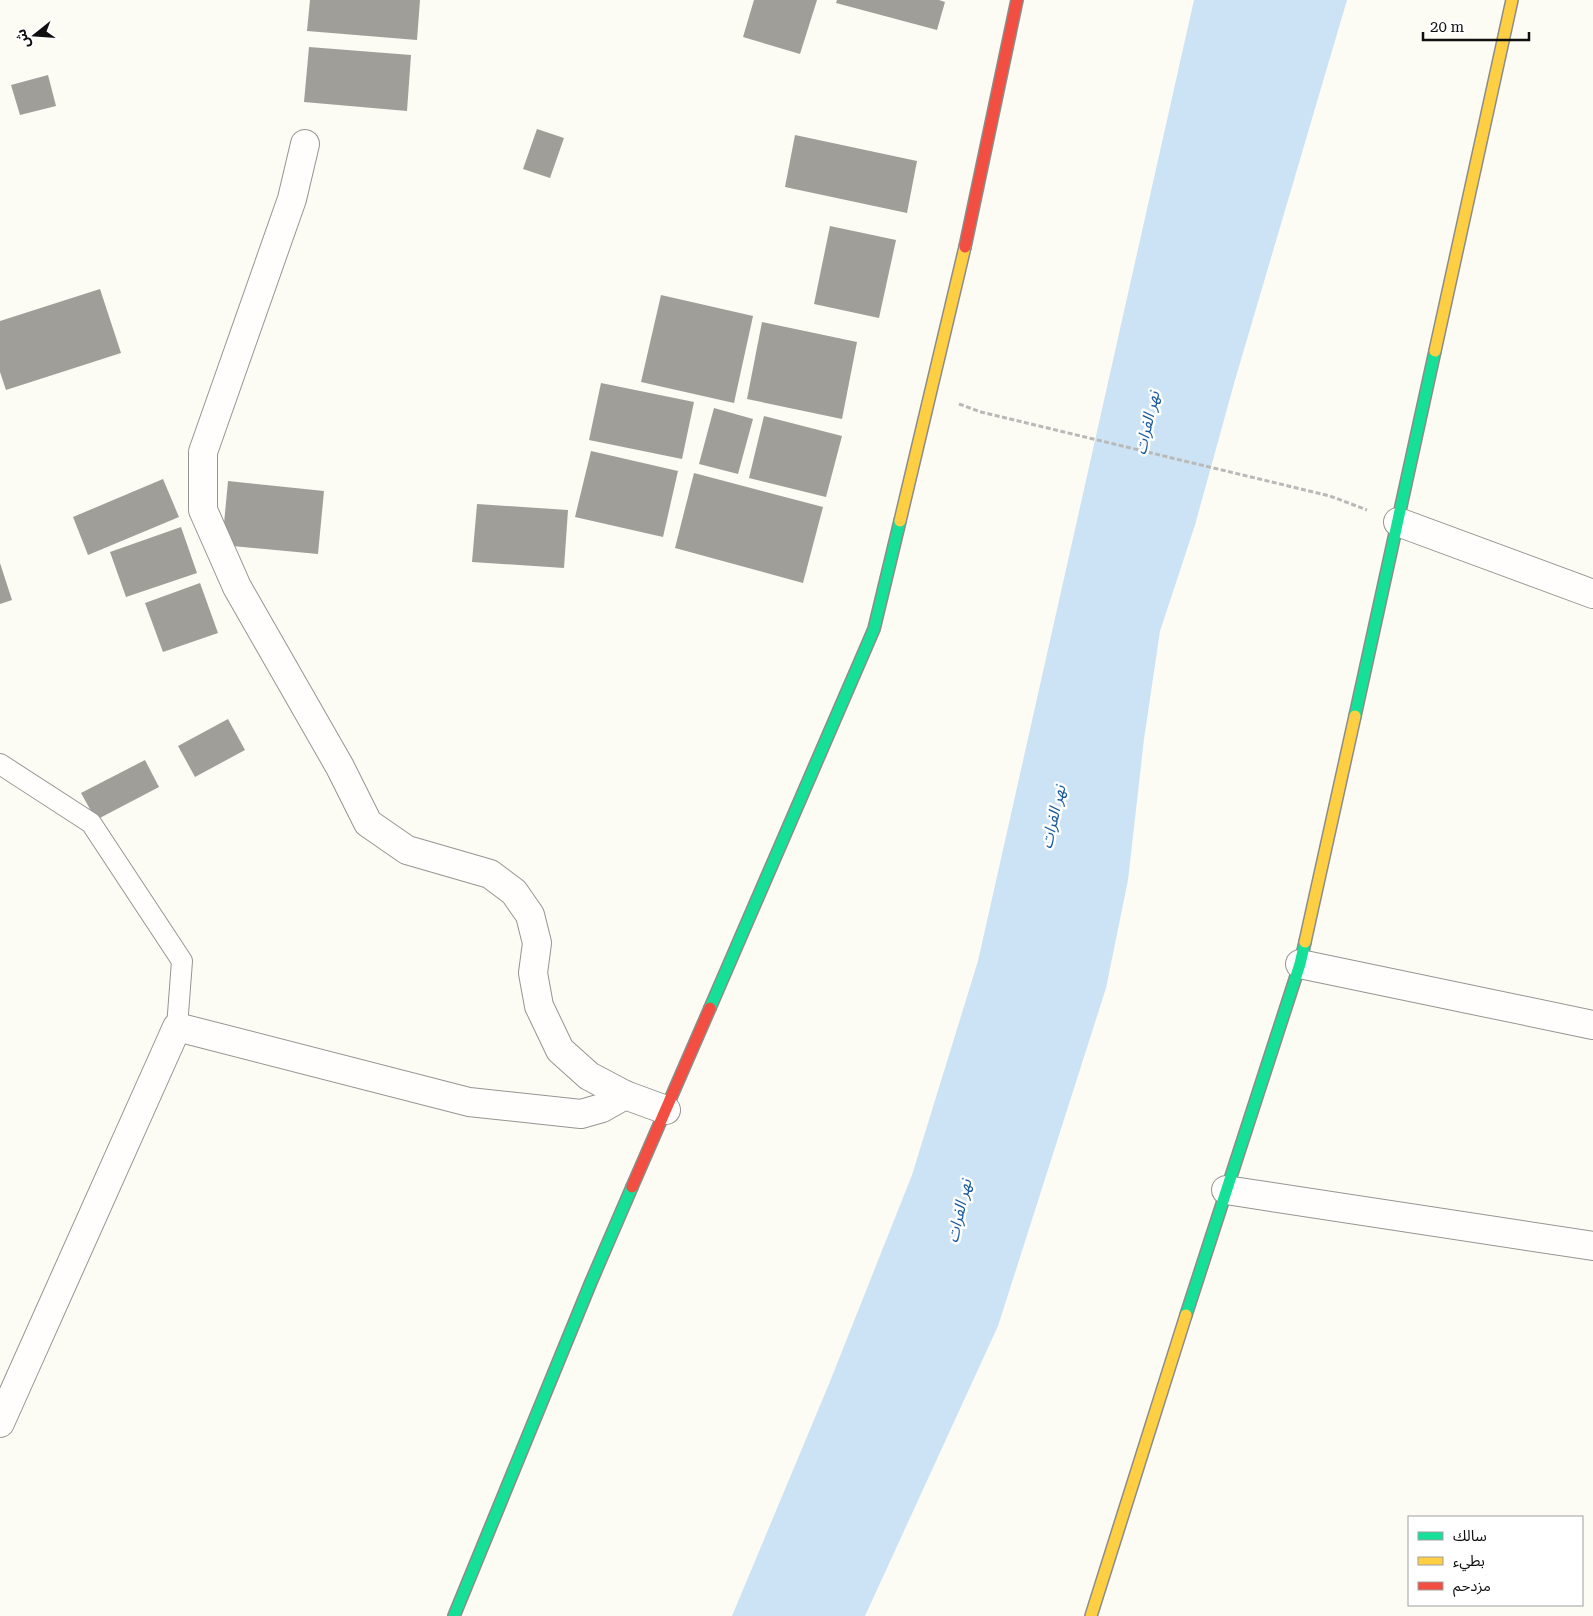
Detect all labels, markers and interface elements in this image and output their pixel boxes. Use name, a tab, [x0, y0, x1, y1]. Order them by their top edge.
north arrow	[10, 10, 60, 60]
scale bar	[1423, 10, 1529, 42]
text: 20 m	[1430, 18, 1465, 36]
text: ش	[12, 27, 33, 50]
water label: نهر الفرات	[1131, 388, 1164, 456]
water label: نهر الفرات	[1037, 782, 1070, 850]
water label: نهر الفرات	[943, 1176, 976, 1244]
legend	[1408, 1516, 1583, 1606]
text: سالك	[1453, 1527, 1487, 1545]
text: بطيء	[1453, 1552, 1485, 1572]
text: مزدحم	[1453, 1577, 1491, 1597]

